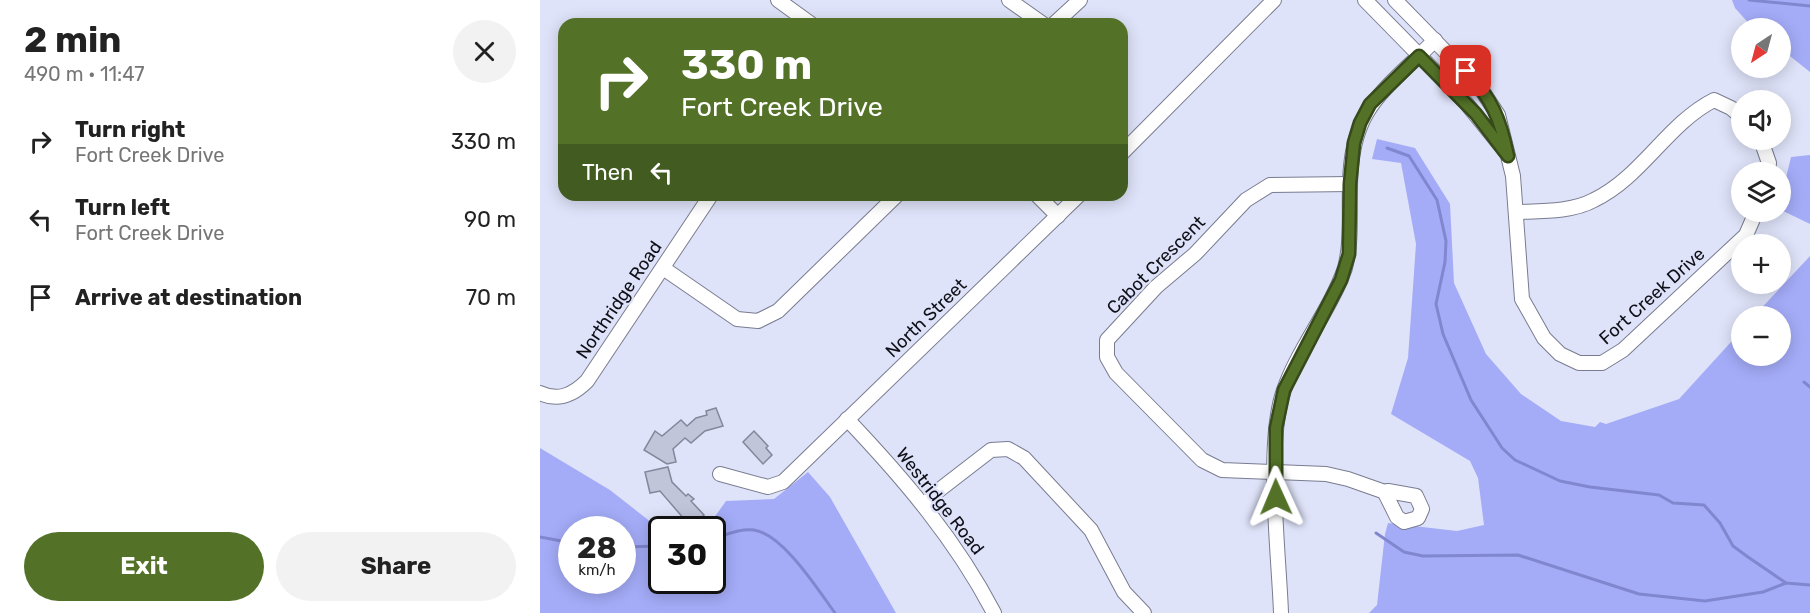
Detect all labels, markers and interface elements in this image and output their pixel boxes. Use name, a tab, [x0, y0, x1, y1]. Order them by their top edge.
text: 2 min	[24, 18, 122, 61]
north arrow	[1731, 18, 1791, 78]
map controls	[1731, 18, 1791, 366]
button: close	[453, 20, 516, 83]
text: 330 m	[681, 40, 812, 90]
icon: right	[582, 42, 660, 120]
pin	[1440, 45, 1491, 96]
icon: arrive	[1449, 54, 1482, 87]
text: 490 m · 11:47	[24, 62, 144, 86]
button: sound	[1731, 90, 1791, 150]
text: Fort Creek Drive	[681, 91, 883, 123]
text: Turn right	[75, 116, 185, 143]
icon: right	[24, 125, 57, 158]
text: 330 m	[451, 128, 516, 155]
text: Fort Creek Drive	[75, 143, 225, 167]
icon: left	[645, 156, 678, 189]
text: Then	[582, 159, 633, 186]
button: layers	[1731, 162, 1791, 222]
text: Turn left	[75, 194, 170, 221]
icon: left	[24, 203, 57, 236]
text: 90 m	[464, 206, 516, 233]
street label: Cabot Crescent	[1102, 211, 1210, 319]
text: Fort Creek Drive	[75, 221, 225, 245]
button: +	[1731, 234, 1791, 294]
street label: Northridge Road	[571, 237, 667, 363]
street label: Fort Creek Drive	[1595, 243, 1709, 349]
street label: North Street	[881, 274, 971, 362]
icon: arrive	[24, 281, 57, 314]
text: Arrive at destination	[75, 284, 302, 311]
text: 70 m	[466, 284, 516, 311]
button: −	[1731, 306, 1791, 366]
street label: Westridge Road	[891, 443, 989, 559]
position arrow	[1244, 465, 1308, 529]
speed limit sign: 30	[648, 516, 726, 594]
text: 28	[577, 530, 617, 566]
button: Exit	[24, 532, 264, 601]
button: Share	[276, 532, 516, 601]
text: km/h	[578, 561, 616, 579]

